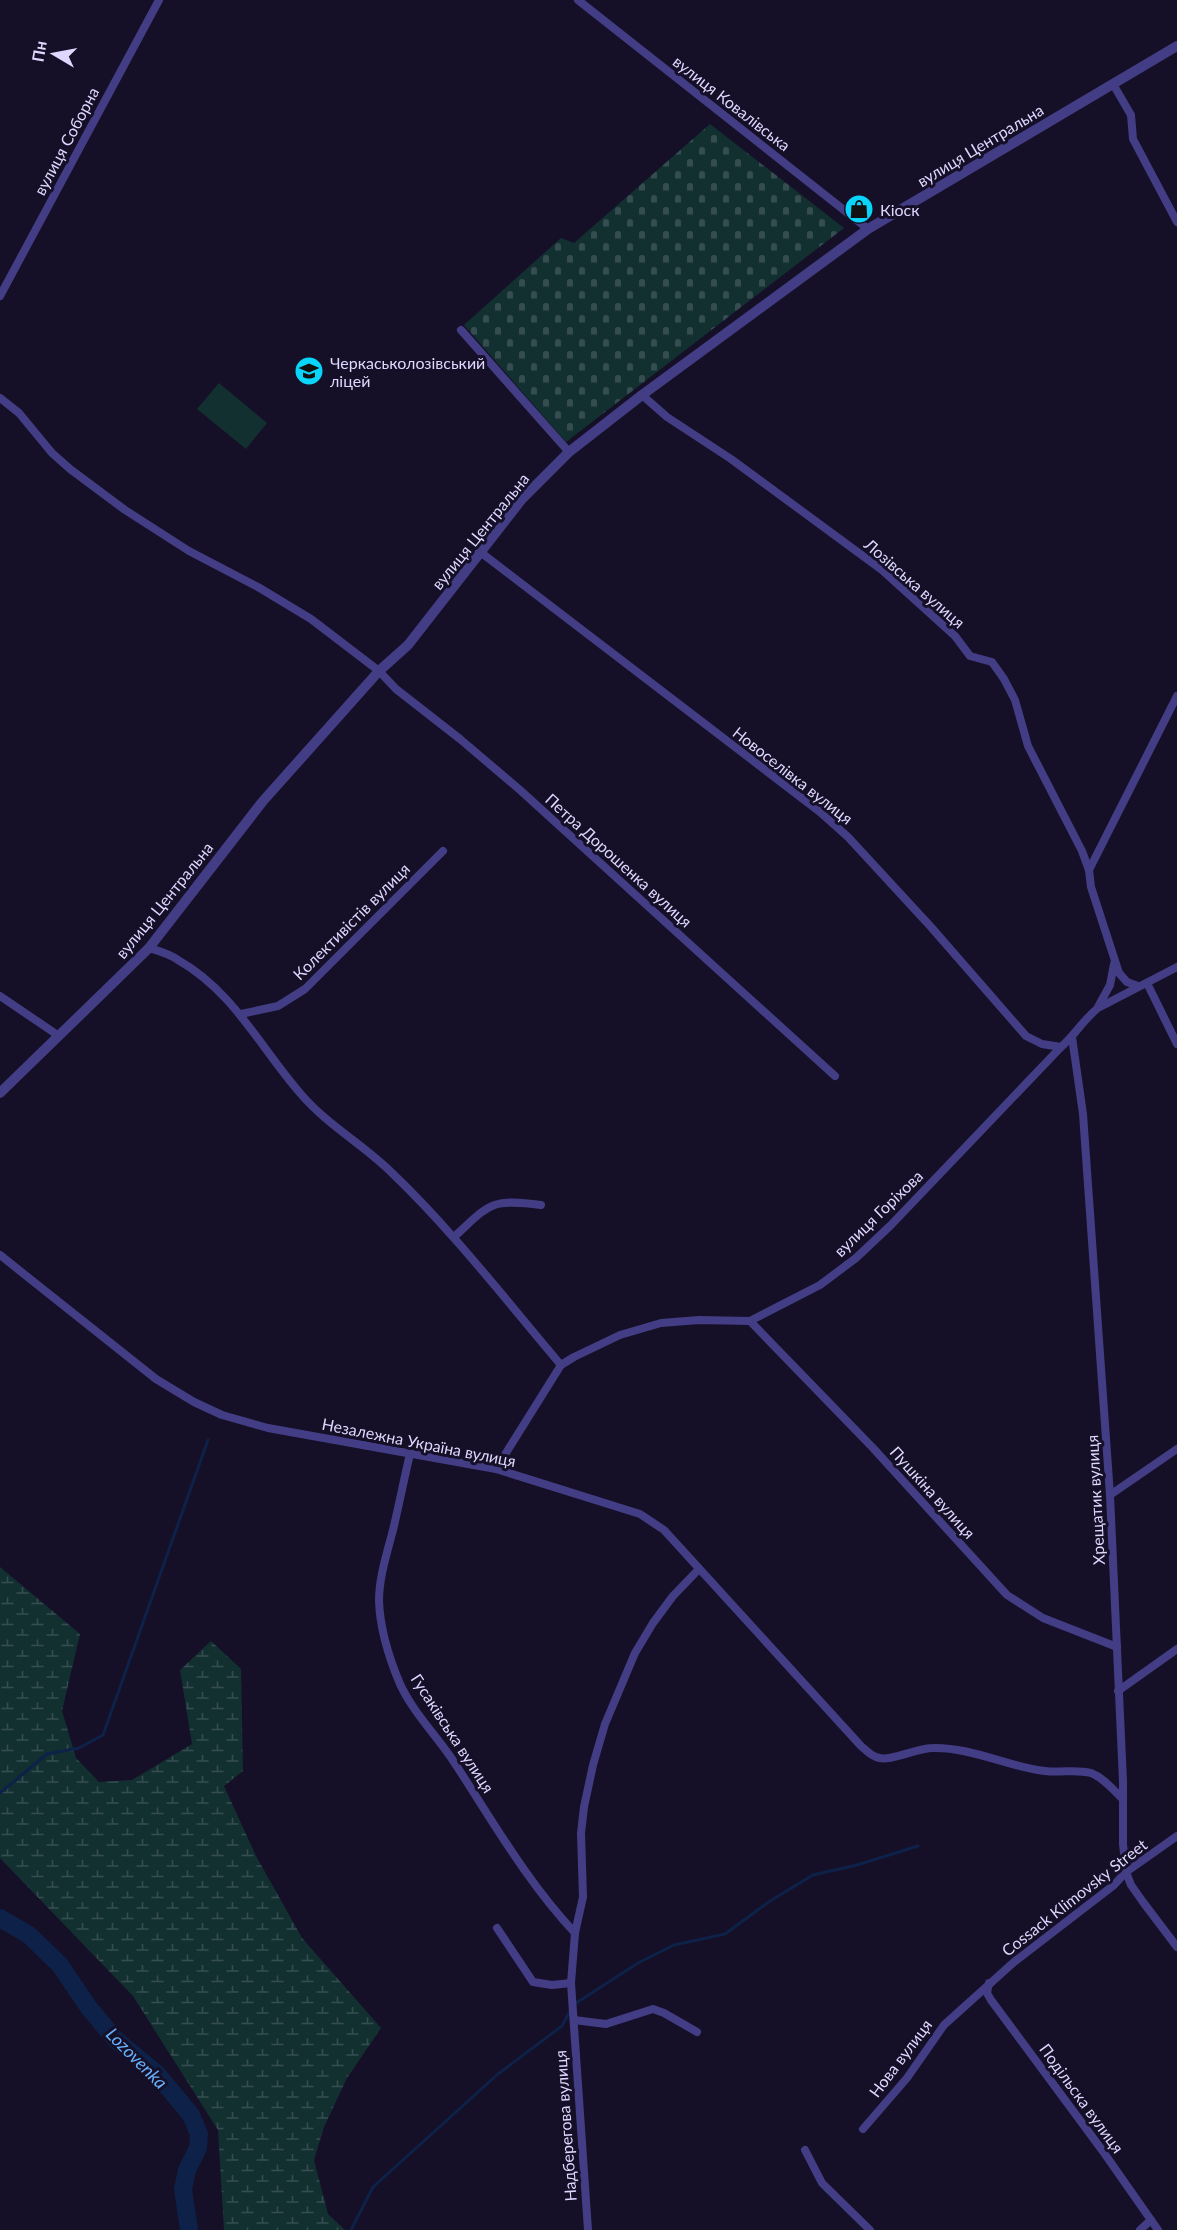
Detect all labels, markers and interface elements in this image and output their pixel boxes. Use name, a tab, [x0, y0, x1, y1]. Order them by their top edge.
north arrow	[24, 24, 84, 84]
text: Пн	[28, 39, 50, 63]
street label: вулиця Ковалівська	[670, 51, 794, 155]
street label: вулиця Соборна	[30, 84, 102, 198]
street label: вулиця Центральна	[913, 100, 1047, 190]
shop icon: Кіоск	[843, 193, 875, 225]
place label: Кіоск	[880, 200, 920, 219]
place label: Черкаськолозівський ліцей	[330, 353, 485, 390]
school or university icon: Черкаськолозівський ліцей	[293, 355, 325, 387]
street label: вулиця Центральна	[427, 469, 533, 593]
street label: Лозівська вулиця	[860, 534, 969, 632]
street label: Новоселівка вулиця	[729, 722, 857, 828]
street label: Петра Дорошенка вулиця	[542, 789, 696, 931]
street label: вулиця Центральна	[111, 838, 217, 962]
street label: Колективістів вулиця	[289, 859, 413, 983]
street label: вулиця Горіхова	[830, 1166, 926, 1260]
street label: Незалежна Україна вулиця	[320, 1414, 518, 1470]
street label: Хрещатик вулиця	[1082, 1434, 1108, 1566]
street label: Пушкіна вулиця	[887, 1442, 979, 1542]
street label: Гусаківська вулиця	[408, 1670, 498, 1796]
street label: Cossack Klimovsky Street	[998, 1834, 1150, 1960]
street label: Нова вулиця	[865, 2015, 935, 2101]
water label: Lozovenka	[102, 2023, 172, 2093]
street label: Подільска вулиця	[1036, 2040, 1128, 2156]
street label: Надберегова вулиця	[550, 2050, 580, 2202]

